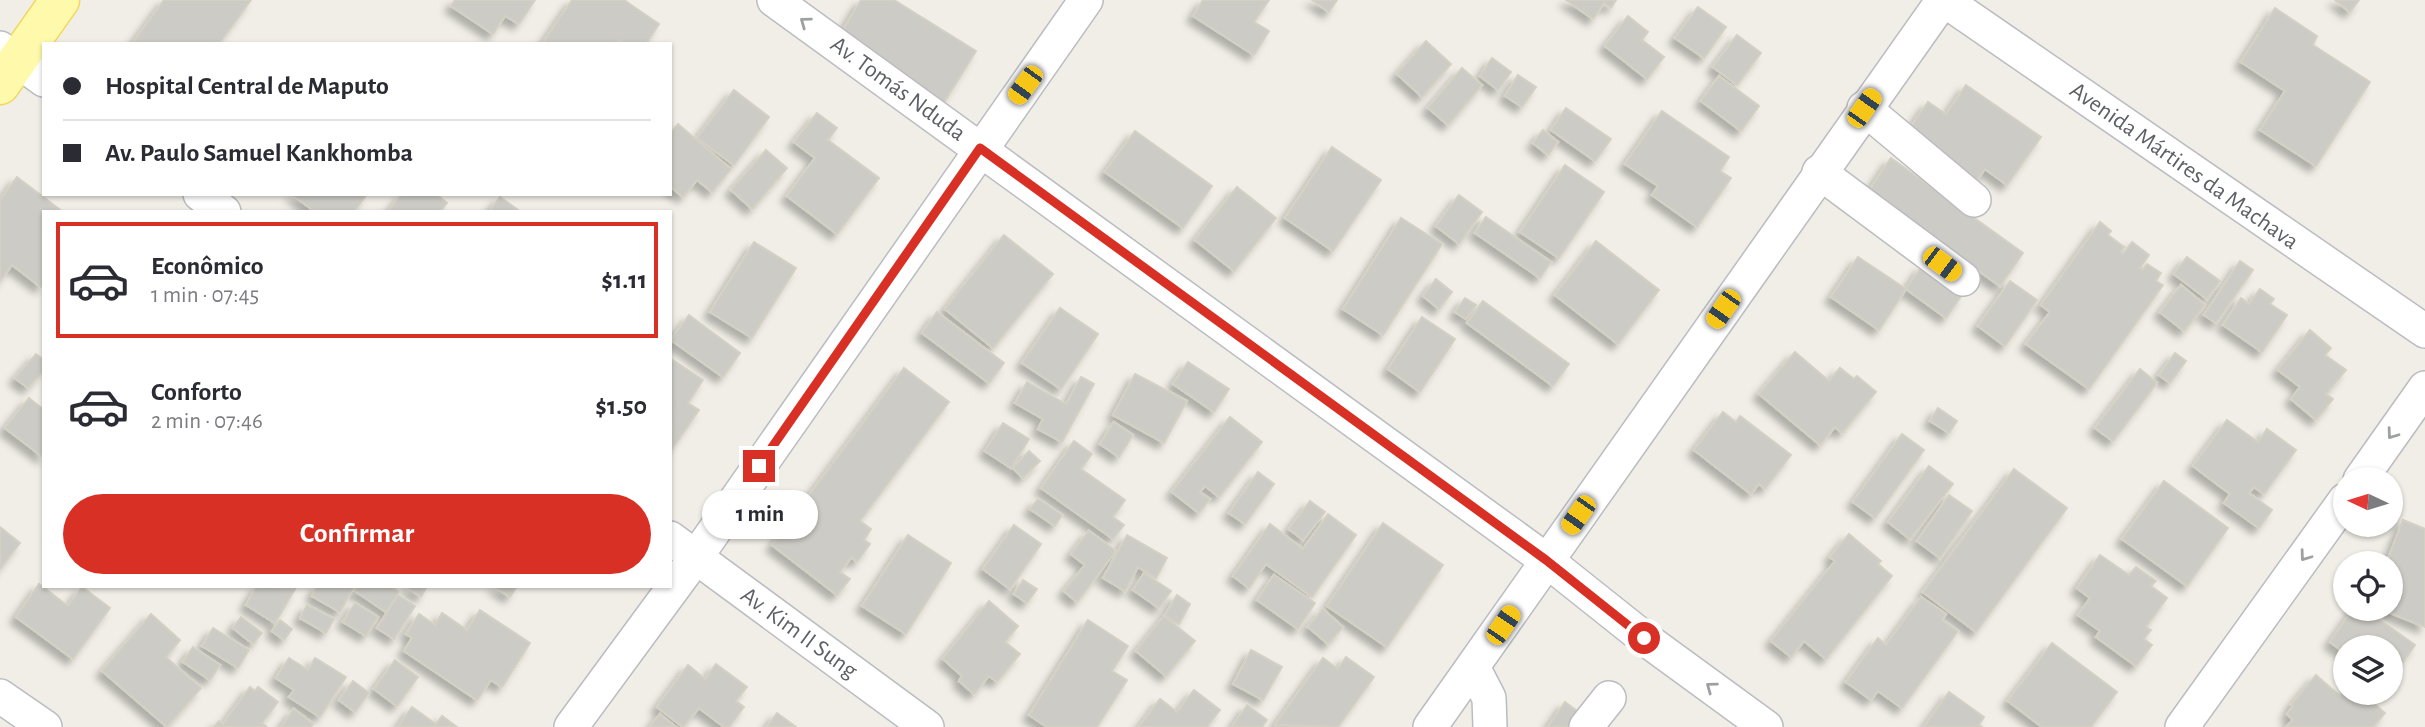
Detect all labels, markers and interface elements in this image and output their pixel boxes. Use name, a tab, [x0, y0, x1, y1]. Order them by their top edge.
one-way arrow	[800, 18, 813, 31]
street label: Av. Tomás Nduda	[826, 32, 970, 146]
car	[1005, 62, 1046, 108]
text: Hospital Central de Maputo	[105, 73, 389, 99]
street label: Avenida Mártires da Machava	[2065, 78, 2303, 254]
car	[1844, 85, 1885, 131]
text: Av. Paulo Samuel Kankhomba	[105, 140, 413, 166]
car	[1919, 243, 1966, 285]
icon: car	[67, 249, 130, 312]
text: Econômico	[151, 253, 264, 279]
text: $1.11	[601, 267, 647, 293]
text: 1 min · 07:45	[151, 284, 259, 307]
car	[1703, 286, 1744, 332]
icon: car	[67, 375, 130, 438]
text: Conforto	[151, 379, 242, 405]
text: $1.50	[595, 393, 647, 419]
text: 2 min · 07:46	[151, 410, 263, 433]
one-way arrow	[2388, 426, 2401, 439]
route end	[743, 450, 775, 482]
north arrow	[2333, 467, 2403, 537]
map controls	[2333, 467, 2403, 705]
callout: 1 min	[701, 490, 817, 540]
car	[1558, 492, 1599, 538]
button: Confirmar	[63, 494, 651, 574]
text: 1 min	[736, 503, 784, 526]
one-way arrow	[2301, 548, 2313, 561]
button: locate	[2333, 551, 2403, 621]
street label: Av. Kim II Sung	[736, 583, 862, 683]
car	[1483, 602, 1524, 648]
route start	[1628, 622, 1660, 654]
button: layers	[2333, 635, 2403, 705]
one-way arrow	[1706, 683, 1719, 695]

